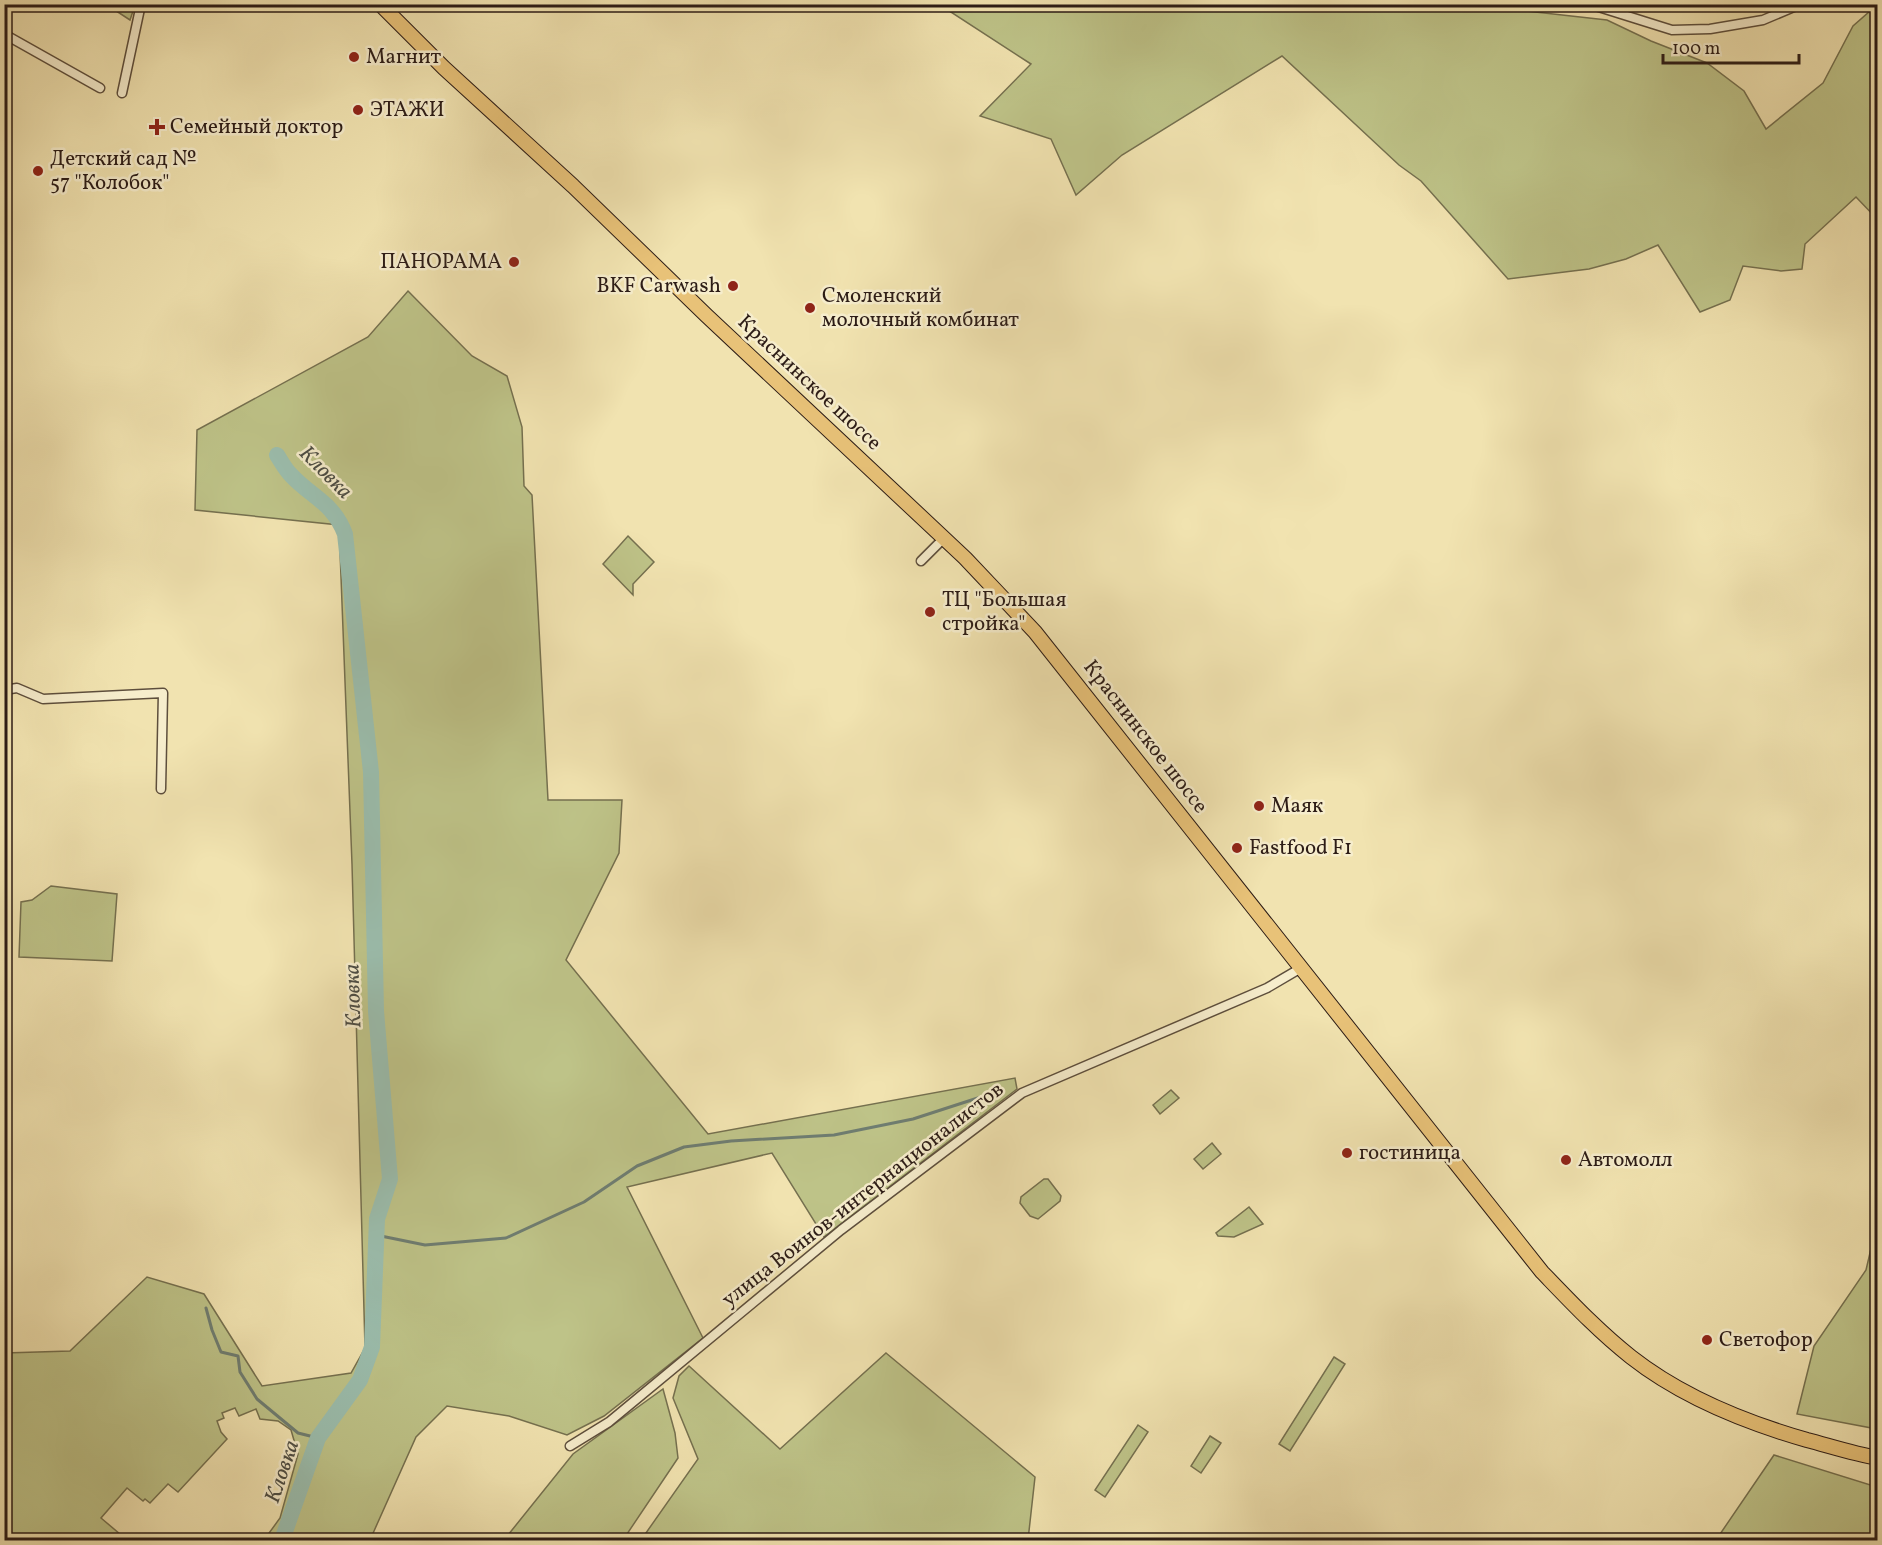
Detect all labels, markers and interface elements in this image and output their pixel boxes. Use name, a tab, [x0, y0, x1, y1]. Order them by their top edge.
scale bar	[1663, 27, 1800, 65]
text: 100 m	[1672, 37, 1721, 62]
place label: Магнит	[366, 43, 442, 72]
marker: Магнит	[347, 50, 361, 64]
place label: ЭТАЖИ	[370, 96, 445, 125]
marker: ЭТАЖИ	[351, 103, 365, 117]
place label: Семейный доктор	[170, 113, 343, 142]
marker: Семейный доктор	[148, 118, 166, 136]
place label: Детский сад № 57 "Колобок"	[50, 145, 196, 198]
marker: Детский сад № 57 "Колобок"	[31, 164, 45, 178]
place label: ПАНОРАМА	[380, 248, 502, 277]
marker: ПАНОРАМА	[507, 255, 521, 269]
place label: BKF Carwash	[597, 272, 721, 301]
marker: BKF Carwash	[726, 279, 740, 293]
place label: Смоленский молочный комбинат	[822, 282, 1019, 335]
marker: Смоленский молочный комбинат	[803, 301, 817, 315]
street label: Краснинское шоссе	[731, 308, 887, 458]
water label: Кловка	[291, 439, 359, 507]
place label: ТЦ "Большая стройка"	[942, 586, 1066, 639]
marker: ТЦ "Большая стройка"	[923, 605, 937, 619]
street label: Краснинское шоссе	[1076, 654, 1214, 820]
place label: Маяк	[1271, 792, 1323, 821]
marker: Маяк	[1252, 799, 1266, 813]
place label: Fastfood F1	[1249, 834, 1352, 863]
marker: Fastfood F1	[1230, 841, 1244, 855]
water label: Кловка	[337, 963, 371, 1029]
street label: улица Воинов-интернационалистов	[716, 1076, 1010, 1314]
place label: гостиница	[1359, 1139, 1461, 1168]
marker: гостиница	[1340, 1146, 1354, 1160]
place label: Автомолл	[1578, 1146, 1673, 1175]
marker: Автомолл	[1559, 1153, 1573, 1167]
place label: Светофор	[1719, 1326, 1813, 1355]
marker: Светофор	[1700, 1333, 1714, 1347]
water label: Кловка	[258, 1436, 308, 1508]

